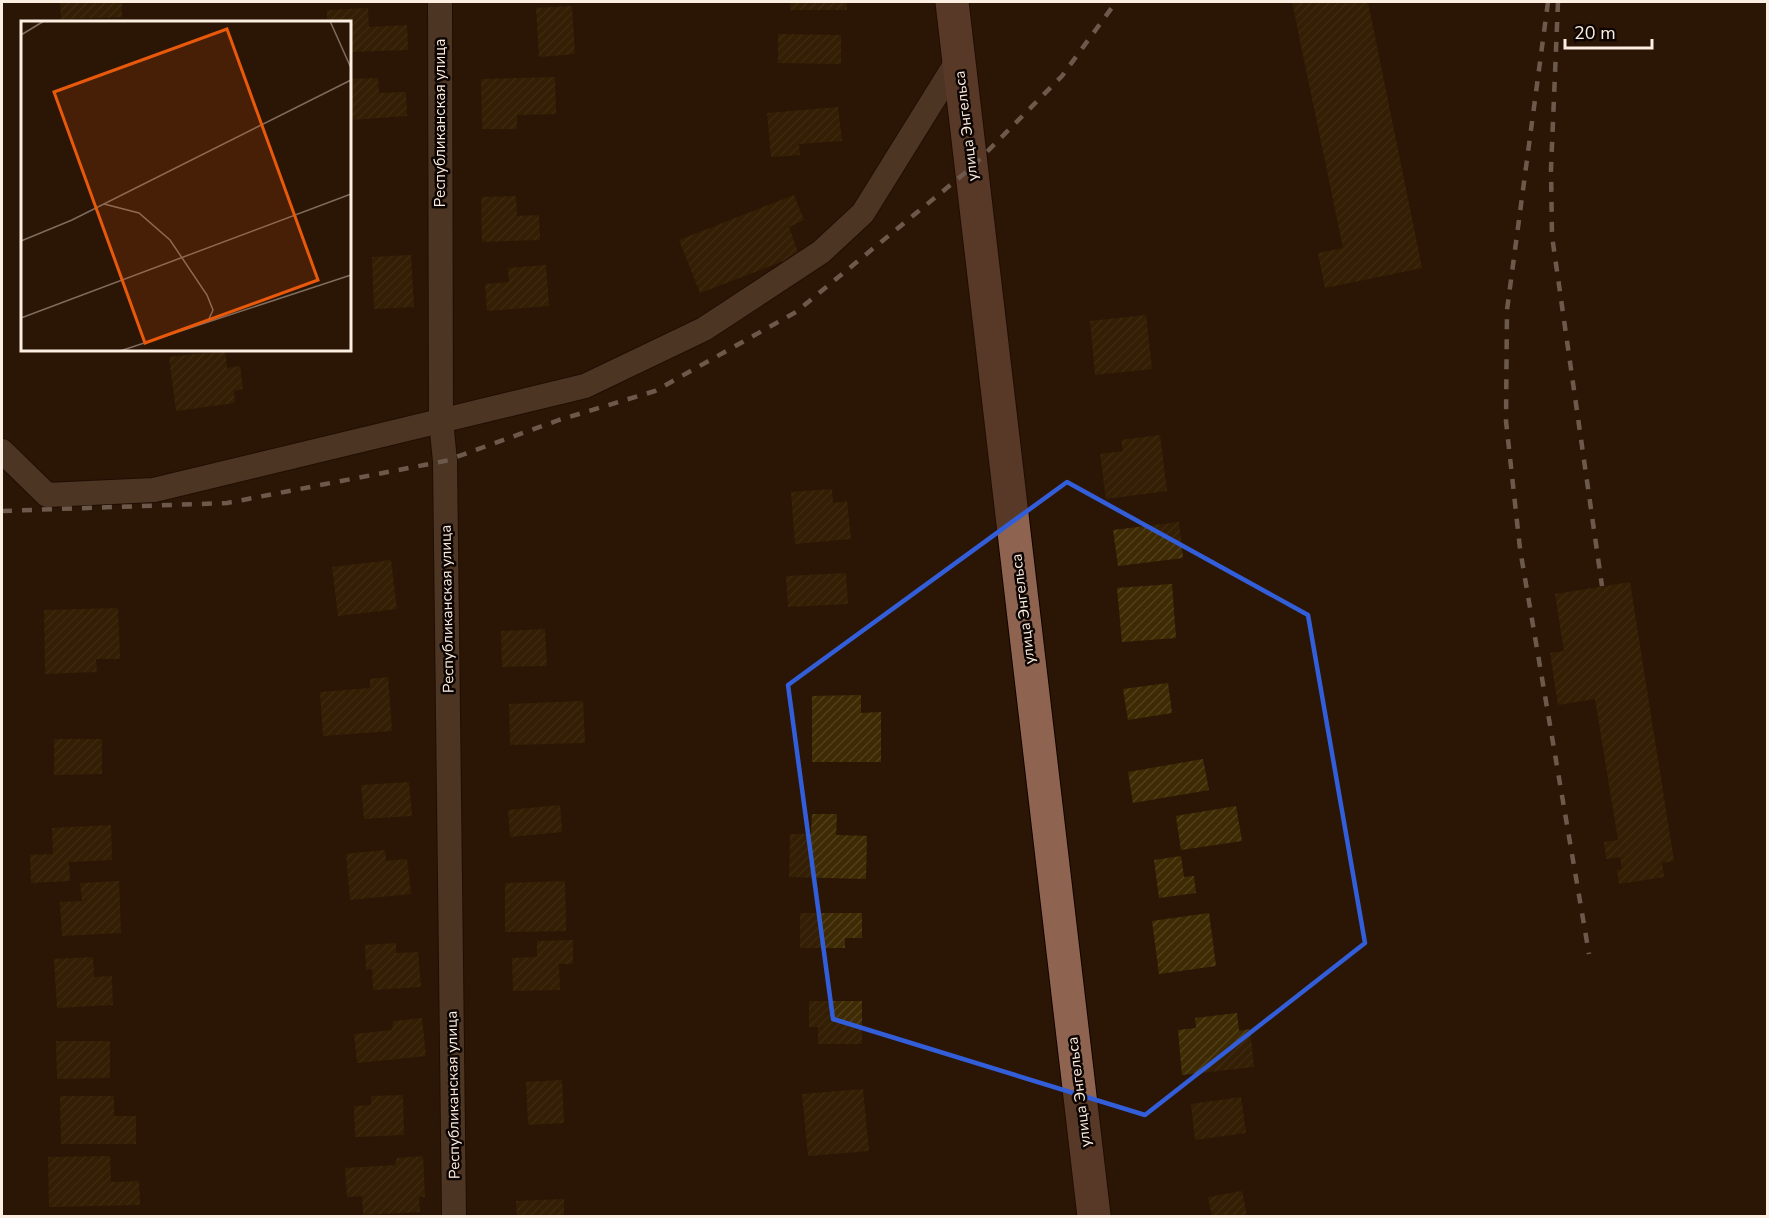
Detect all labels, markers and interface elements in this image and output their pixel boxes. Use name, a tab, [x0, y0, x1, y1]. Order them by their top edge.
scale bar	[1565, 12, 1652, 50]
inset map	[21, 21, 351, 351]
text: 20 m	[1574, 21, 1616, 45]
street label: Республиканская улица	[430, 39, 450, 207]
street label: улица Энгельса	[949, 70, 983, 182]
street label: Республиканская улица	[436, 525, 458, 693]
street label: улица Энгельса	[1006, 553, 1040, 665]
street label: Республиканская улица	[442, 1011, 464, 1179]
street label: улица Энгельса	[1062, 1036, 1096, 1148]

